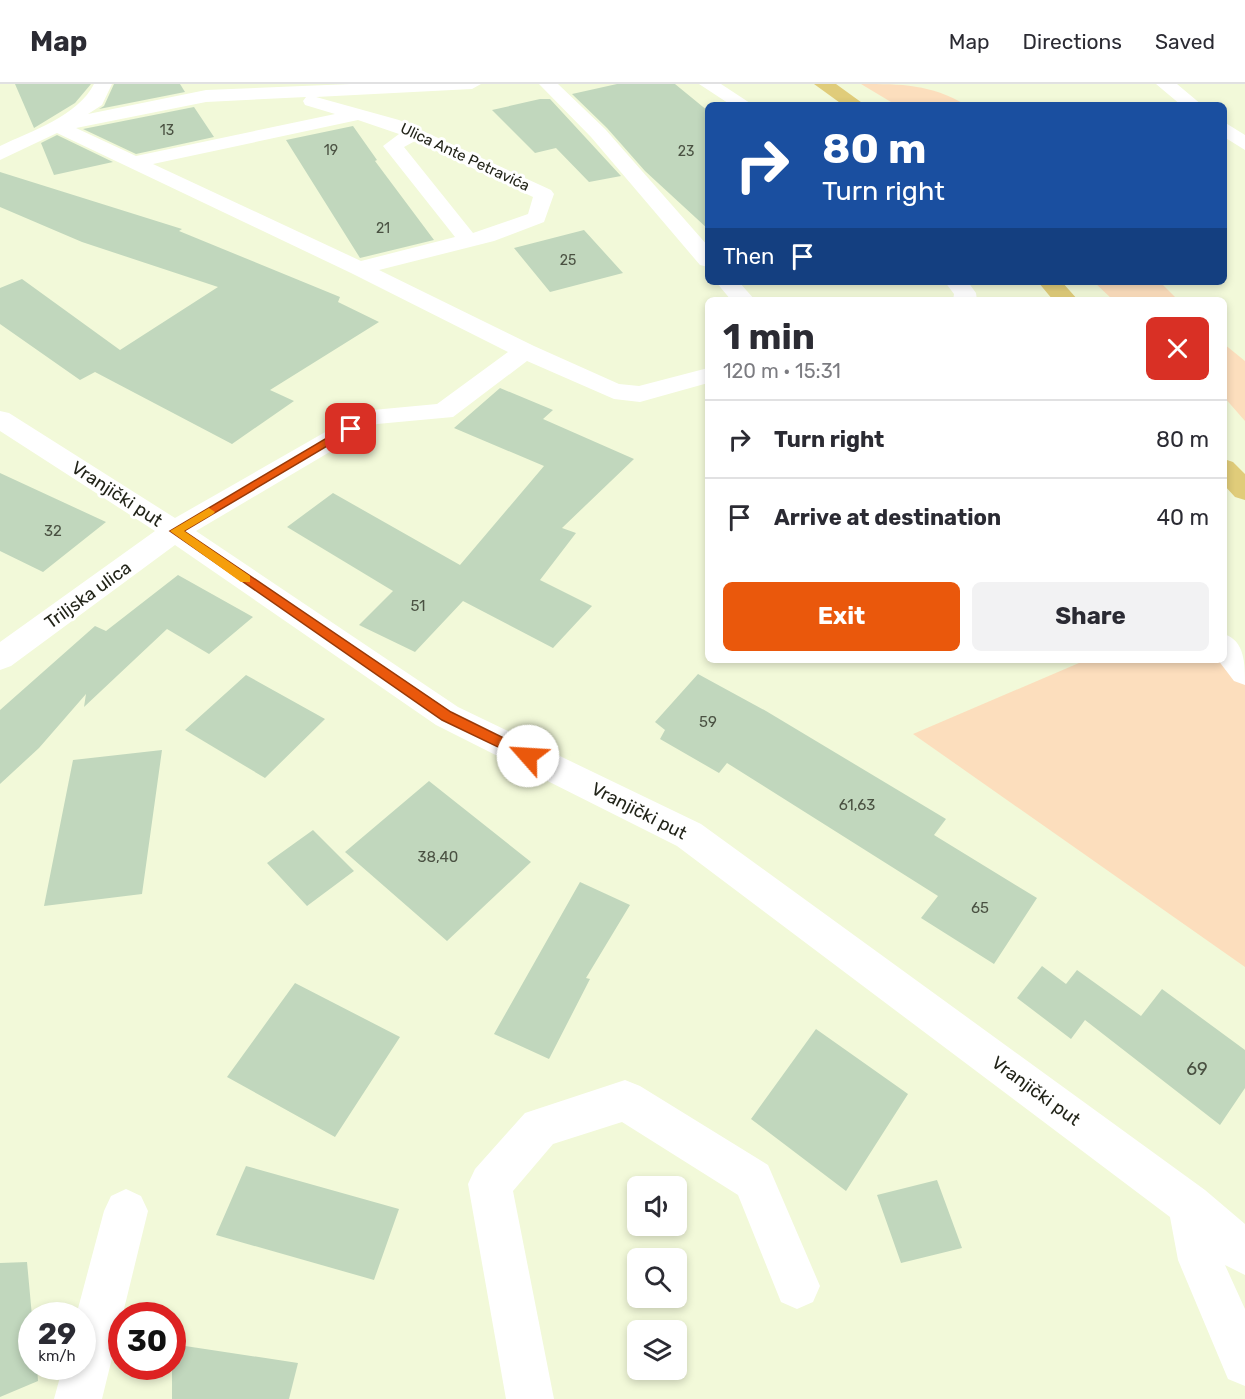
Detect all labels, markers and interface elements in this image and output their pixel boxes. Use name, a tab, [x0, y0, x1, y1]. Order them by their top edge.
text: Map	[30, 25, 87, 58]
text: Map	[949, 29, 990, 54]
text: Directions	[1023, 29, 1122, 54]
text: Saved	[1155, 29, 1215, 54]
street label: Ulica Ante Petravića	[397, 119, 533, 195]
house number: 13	[160, 122, 174, 139]
text: 80 m	[822, 124, 926, 174]
icon: right	[723, 126, 801, 204]
house number: 19	[324, 142, 338, 159]
house number: 23	[678, 143, 694, 160]
text: Turn right	[822, 175, 945, 207]
house number: 21	[376, 220, 390, 237]
icon: arrive	[786, 240, 819, 273]
text: Then	[723, 243, 774, 270]
house number: 25	[560, 252, 576, 269]
text: 1 min	[723, 315, 815, 358]
button: close	[1146, 317, 1209, 380]
text: 120 m · 15:31	[723, 359, 841, 383]
pin	[325, 403, 376, 454]
icon: arrive	[334, 412, 367, 445]
icon: right	[723, 423, 756, 456]
text: Turn right	[774, 426, 884, 453]
text: 80 m	[1156, 426, 1209, 453]
street label: Vranjički put	[67, 456, 167, 532]
icon: arrive	[723, 501, 756, 534]
text: Arrive at destination	[774, 504, 1001, 531]
text: 40 m	[1156, 504, 1209, 531]
house number: 32	[44, 522, 62, 540]
street label: Triljska ulica	[41, 556, 135, 634]
button: Exit	[723, 582, 960, 651]
button: Share	[972, 582, 1209, 651]
house number: 51	[410, 597, 426, 615]
house number: 59	[699, 713, 717, 731]
position arrow	[496, 724, 560, 788]
street label: Vranjički put	[588, 778, 690, 844]
house number: 61,63	[839, 796, 875, 814]
house number: 38,40	[418, 848, 458, 866]
house number: 65	[971, 899, 989, 917]
street label: Vranjički put	[987, 1051, 1085, 1131]
house number: 69	[1186, 1058, 1208, 1080]
map controls	[627, 1176, 687, 1380]
button: sound	[627, 1176, 687, 1236]
button: search	[627, 1248, 687, 1308]
speed limit sign: 30	[108, 1302, 186, 1380]
text: 29	[38, 1316, 76, 1352]
button: layers	[627, 1320, 687, 1380]
text: km/h	[38, 1347, 76, 1365]

